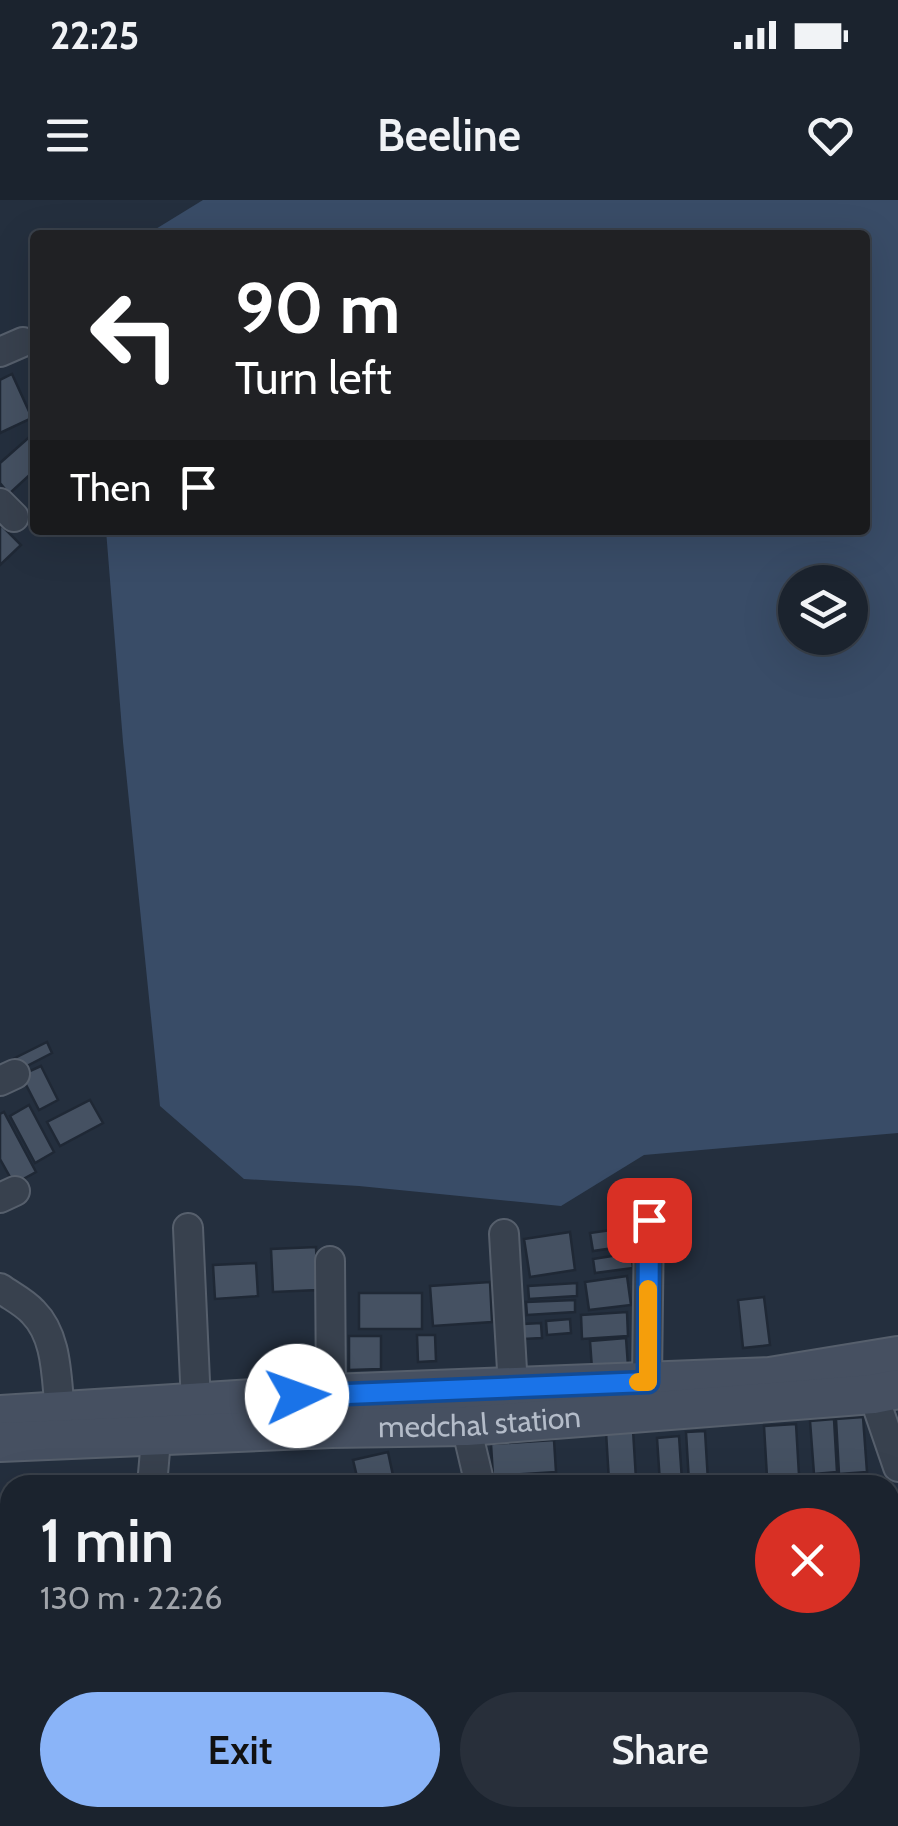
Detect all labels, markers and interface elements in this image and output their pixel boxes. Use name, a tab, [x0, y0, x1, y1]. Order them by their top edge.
text: 22:25	[50, 12, 139, 59]
icon: menu	[40, 108, 95, 163]
text: Beeline	[377, 108, 521, 162]
icon: heart	[803, 108, 858, 163]
text: 90 m	[235, 265, 400, 351]
icon: left	[70, 270, 200, 400]
text: Turn left	[235, 351, 392, 405]
icon: arrive	[171, 460, 226, 515]
text: Then	[70, 464, 151, 511]
map controls	[778, 565, 868, 655]
button: layers	[778, 565, 868, 655]
pin	[607, 1178, 692, 1263]
icon: arrive	[622, 1193, 677, 1248]
position arrow	[245, 1344, 349, 1448]
street label: medchal station	[378, 1398, 582, 1445]
text: 1 min	[40, 1504, 174, 1577]
button: close	[755, 1508, 860, 1613]
text: 130 m · 22:26	[40, 1578, 223, 1617]
button: Exit	[40, 1692, 440, 1807]
button: Share	[460, 1692, 860, 1807]

